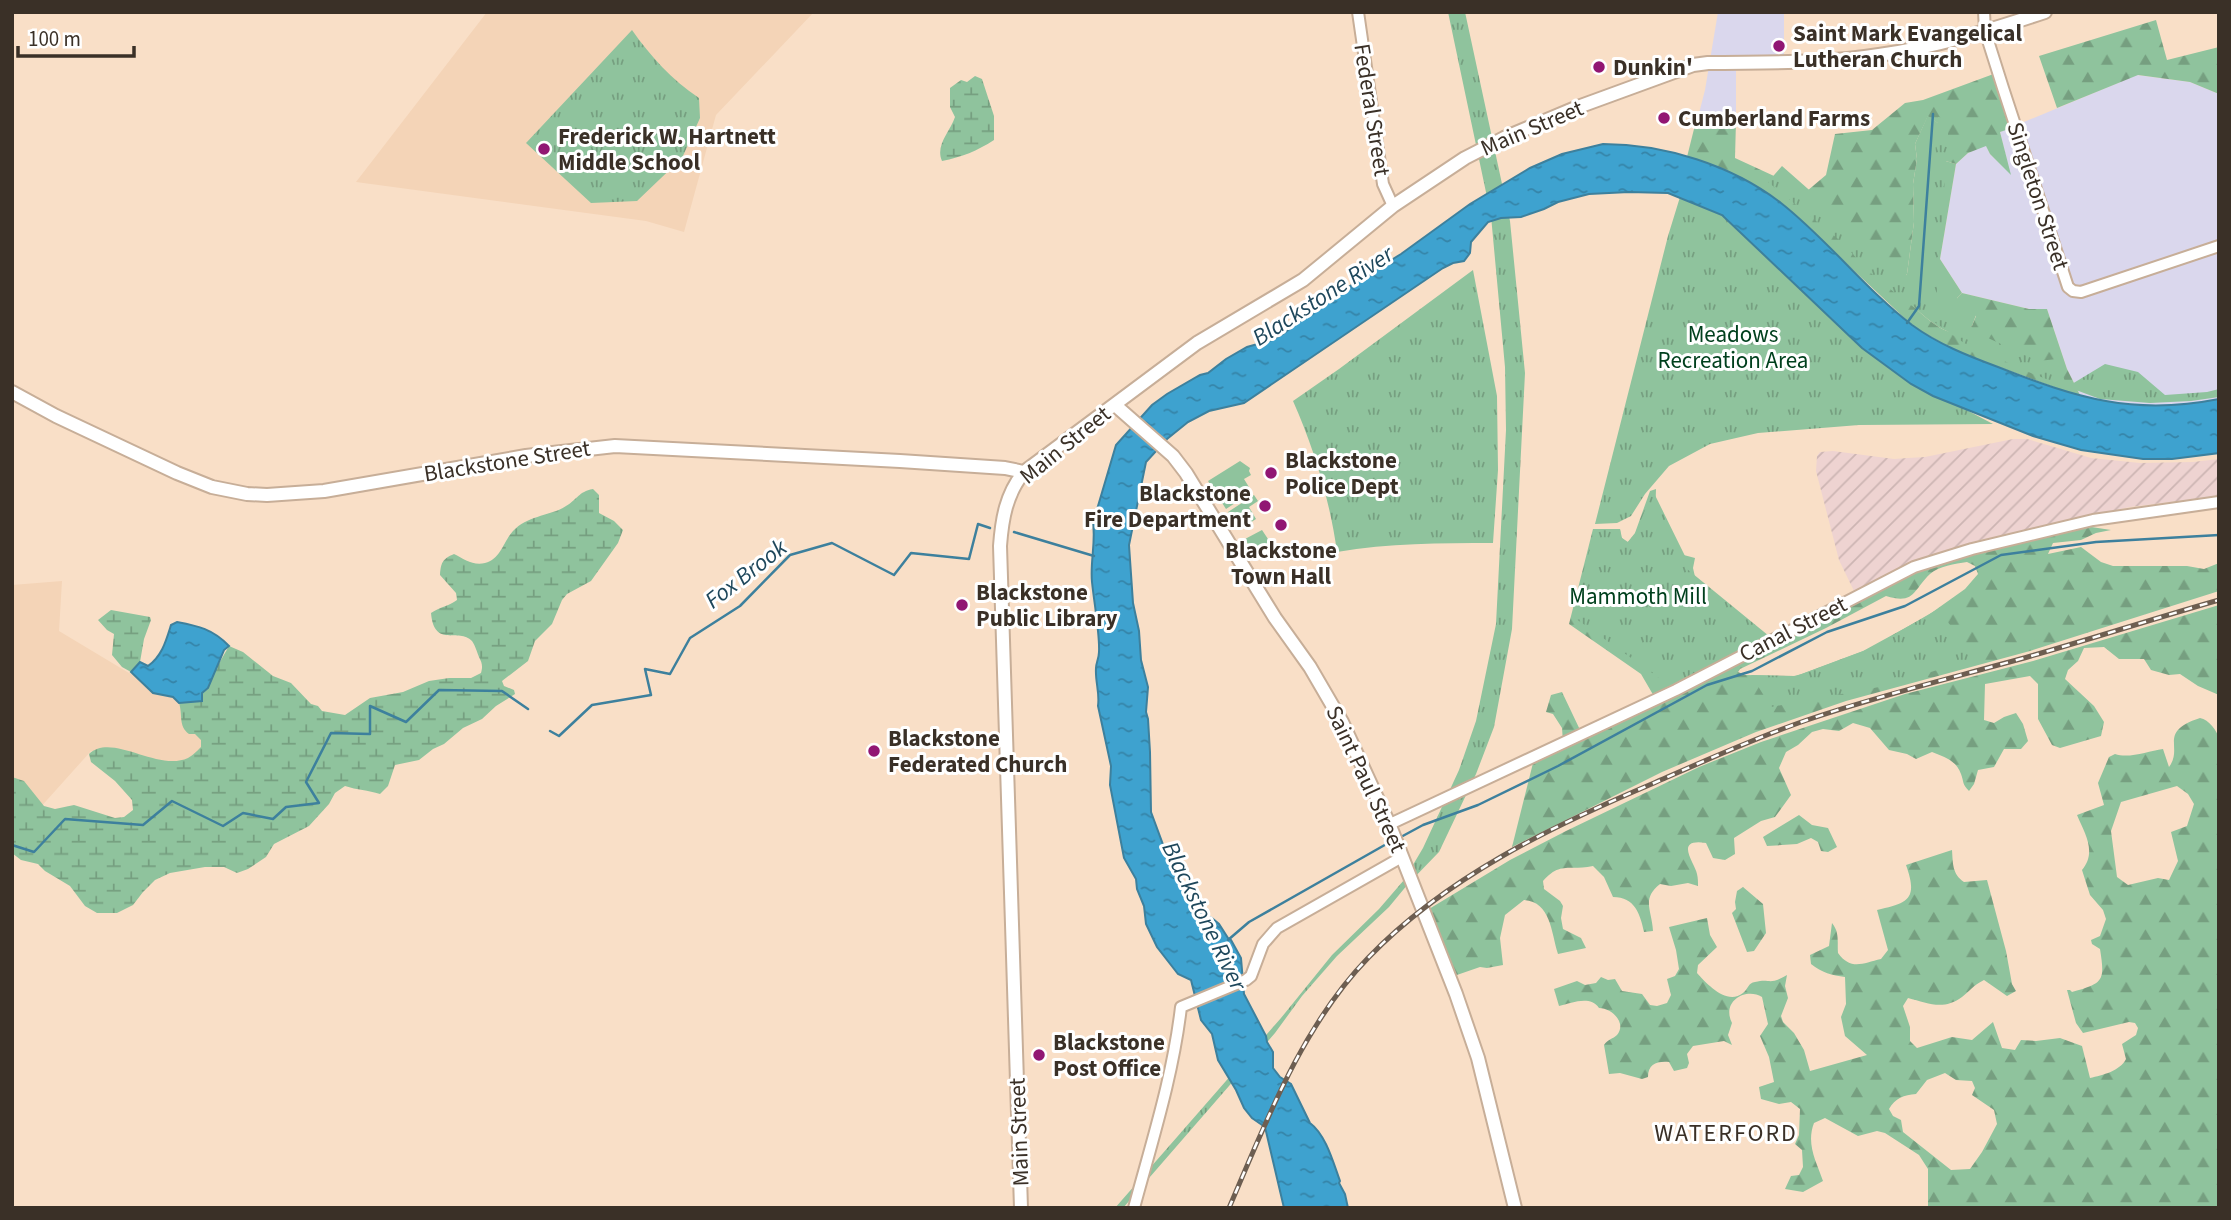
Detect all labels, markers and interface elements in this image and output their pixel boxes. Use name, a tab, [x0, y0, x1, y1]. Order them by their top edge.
scale bar	[18, 14, 133, 58]
place label: Saint Mark Evangelical Lutheran Church	[1793, 17, 2022, 76]
text: 100 m	[28, 24, 81, 54]
marker: Saint Mark Evangelical Lutheran Church	[1771, 38, 1787, 54]
street label: Federal Street	[1345, 41, 1399, 179]
place label: Dunkin'	[1613, 51, 1693, 84]
marker: Dunkin'	[1591, 59, 1607, 75]
street label: Main Street	[1475, 91, 1589, 164]
place label: Cumberland Farms	[1678, 102, 1870, 135]
marker: Cumberland Farms	[1656, 110, 1672, 126]
street label: Singleton Street	[1999, 118, 2078, 274]
place label: Frederick W. Hartnett Middle School	[558, 120, 776, 179]
marker: Frederick W. Hartnett Middle School	[536, 141, 552, 157]
water label: Blackstone River	[1245, 236, 1402, 355]
park label: Meadows Recreation Area	[1658, 318, 1808, 377]
street label: Main Street	[1012, 398, 1118, 492]
street label: Blackstone Street	[421, 432, 593, 490]
place label: Blackstone Police Dept	[1285, 444, 1399, 503]
marker: Blackstone Police Dept	[1263, 465, 1279, 481]
place label: Blackstone Fire Department	[1084, 477, 1251, 536]
marker: Blackstone Fire Department	[1257, 498, 1273, 514]
marker: Blackstone Town Hall	[1273, 517, 1289, 533]
water label: Fox Brook	[697, 530, 795, 617]
place label: Blackstone Town Hall	[1225, 534, 1337, 593]
place label: Blackstone Public Library	[976, 576, 1118, 635]
park label: Mammoth Mill	[1569, 580, 1707, 613]
street label: Canal Street	[1733, 588, 1853, 670]
marker: Blackstone Public Library	[954, 597, 970, 613]
street label: Saint Paul Street	[1318, 700, 1415, 858]
place label: Blackstone Federated Church	[888, 722, 1067, 781]
marker: Blackstone Federated Church	[866, 743, 882, 759]
water label: Blackstone River	[1153, 835, 1256, 998]
place label: Blackstone Post Office	[1053, 1026, 1165, 1085]
marker: Blackstone Post Office	[1031, 1047, 1047, 1063]
street label: Main Street	[1001, 1077, 1037, 1187]
district label: WATERFORD	[1654, 1116, 1798, 1151]

